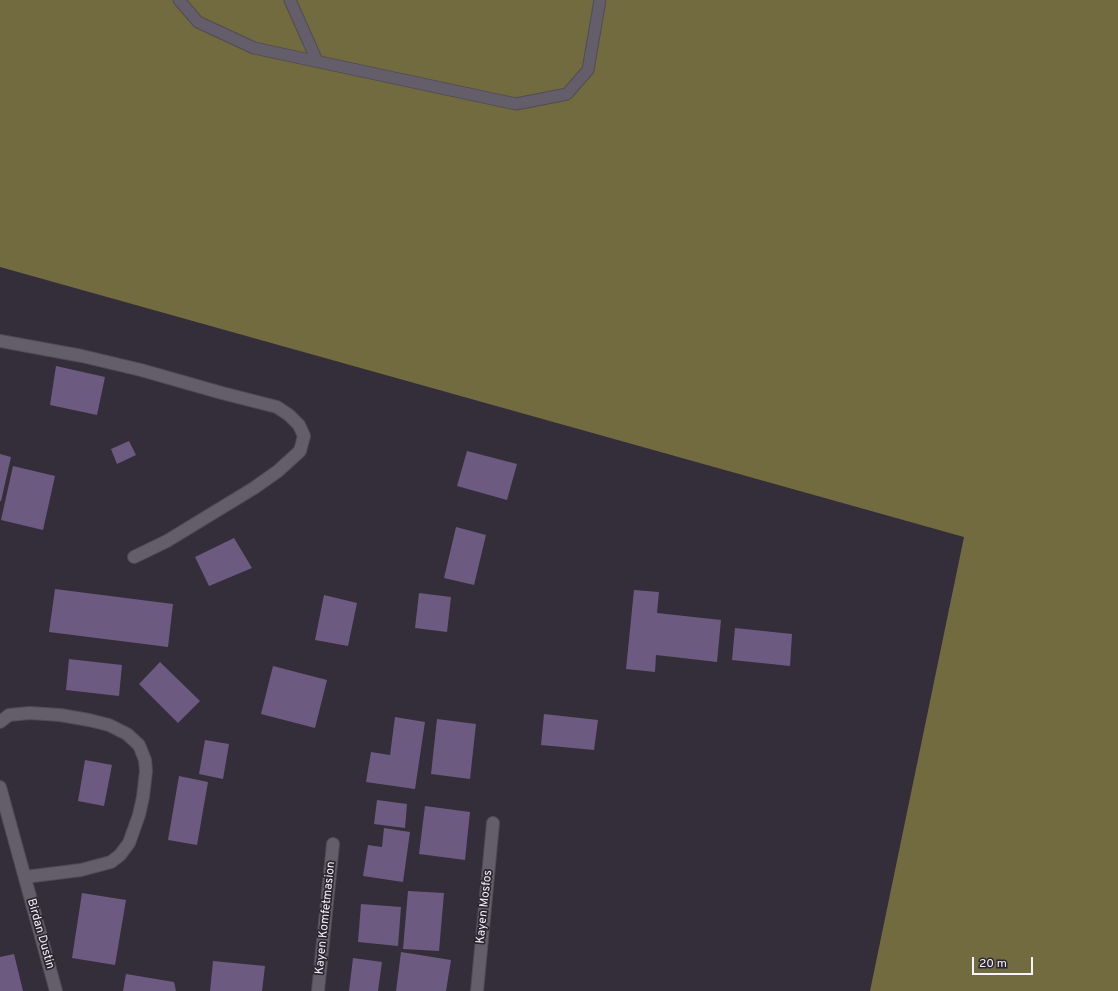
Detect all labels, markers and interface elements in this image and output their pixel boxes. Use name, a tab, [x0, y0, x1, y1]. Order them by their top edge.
street label: Kayen Komfetmasion	[313, 861, 339, 975]
street label: Kayen Mosfos	[474, 869, 496, 945]
street label: Birdan Dustin	[23, 897, 57, 971]
scale bar	[974, 949, 1035, 975]
text: 20 m	[979, 956, 1007, 972]

